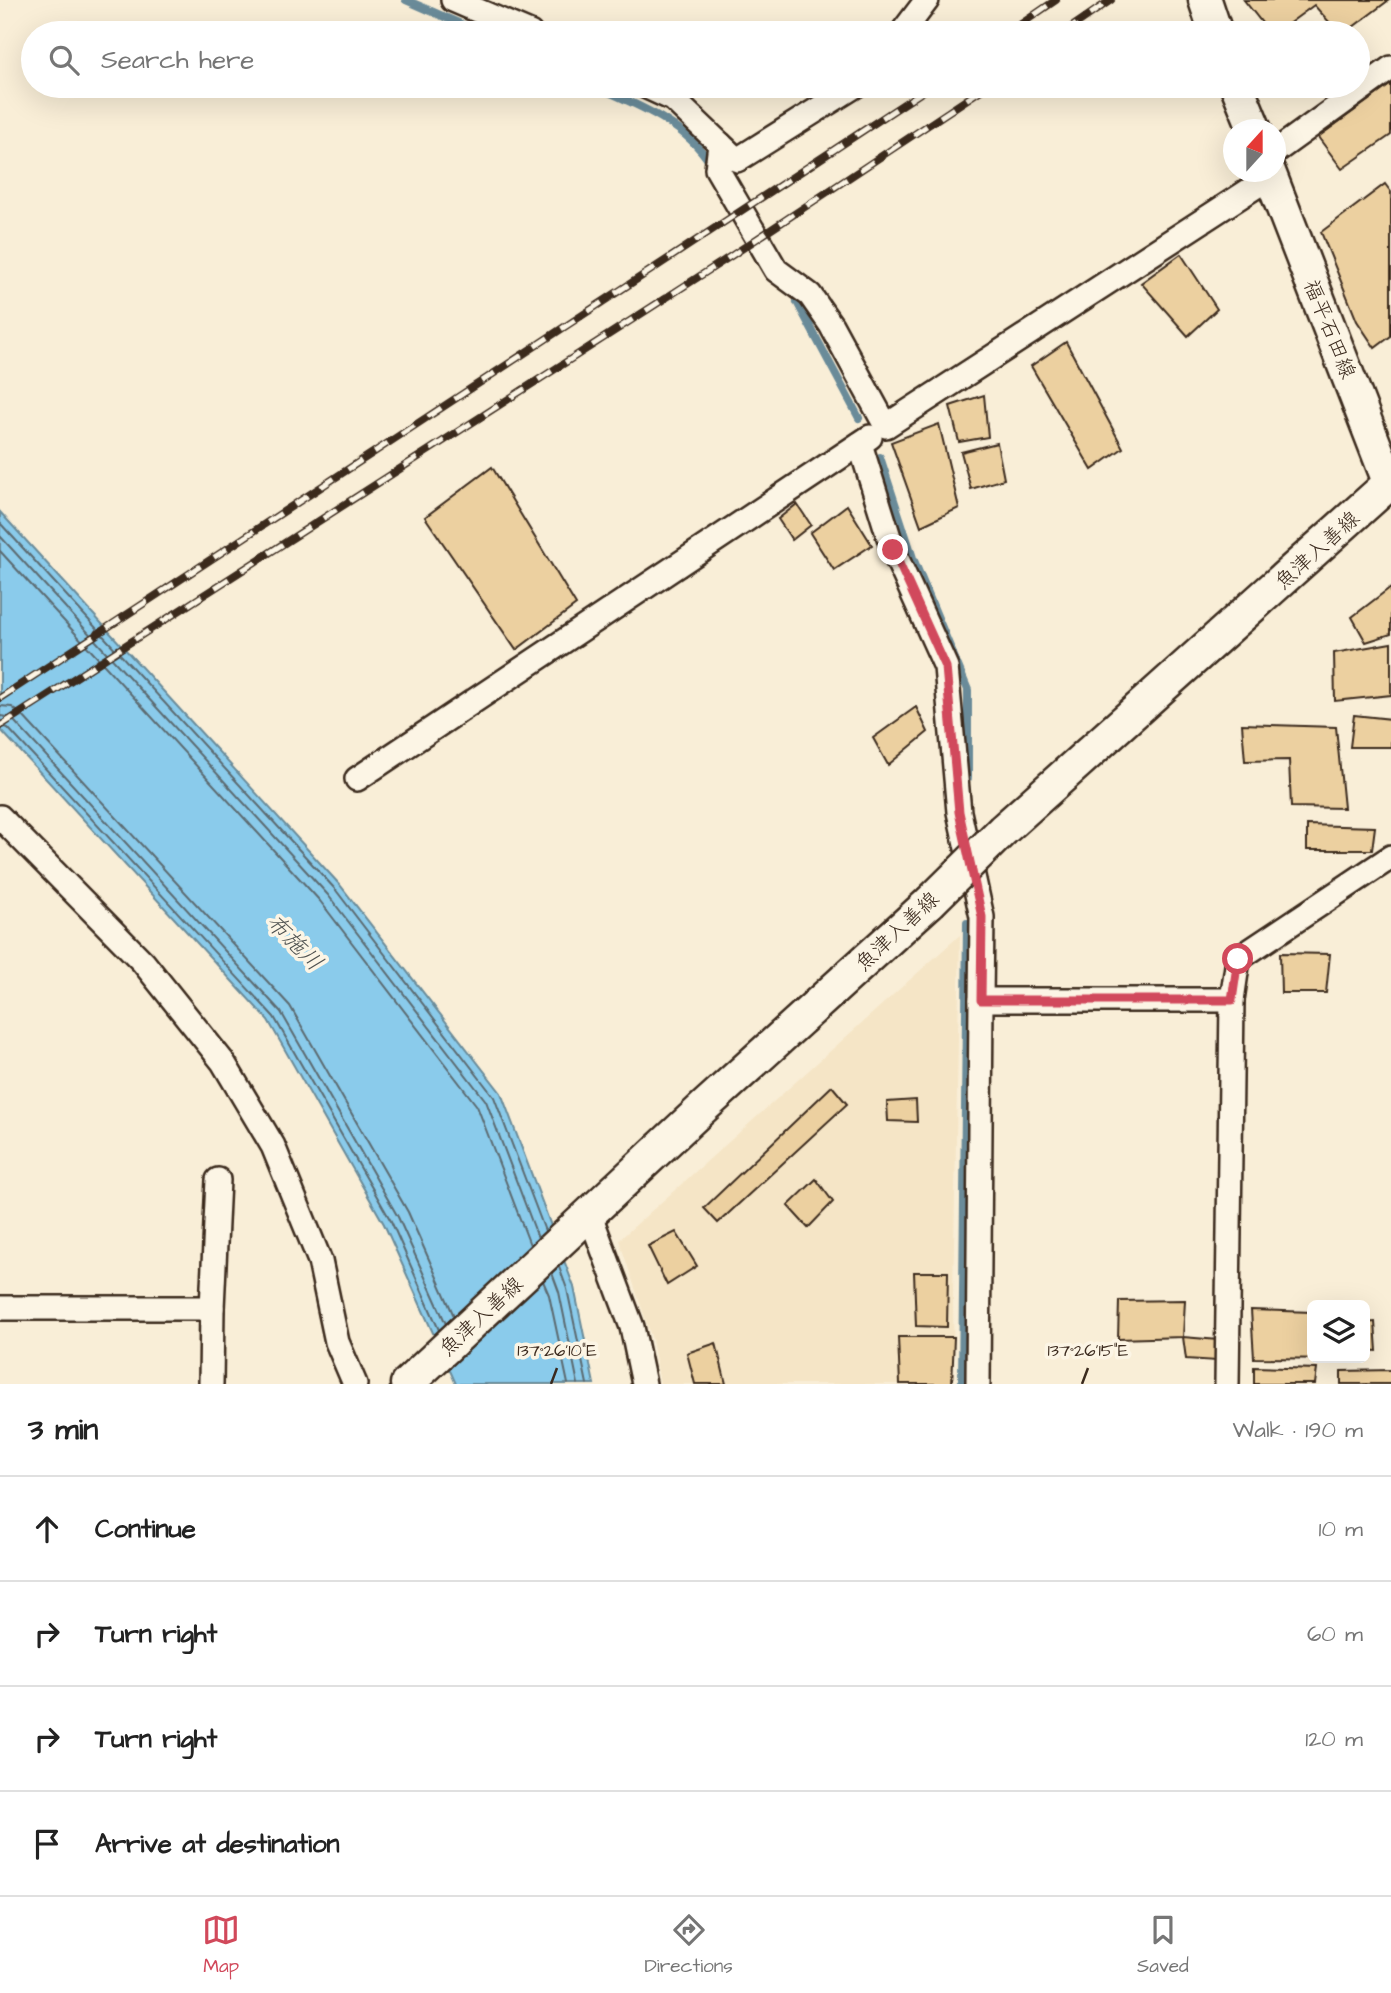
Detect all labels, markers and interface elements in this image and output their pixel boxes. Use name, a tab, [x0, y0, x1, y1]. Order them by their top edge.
search box	[21, 21, 1370, 98]
icon: search	[45, 41, 83, 79]
text: Search here	[101, 42, 254, 78]
north arrow	[1223, 119, 1286, 182]
street label: 福平石田線	[1296, 275, 1363, 383]
street label: 魚津入善線	[1269, 504, 1366, 596]
route end	[877, 534, 908, 565]
street label: 魚津入善線	[849, 885, 946, 978]
water label: 布施川	[259, 907, 330, 978]
route start	[1222, 943, 1253, 974]
street label: 魚津入善線	[433, 1270, 530, 1363]
map controls	[1307, 1300, 1370, 1363]
button: layers	[1307, 1300, 1370, 1363]
text: 137°26'10"E	[517, 1338, 597, 1363]
text: 137°26'15"E	[1048, 1338, 1129, 1363]
text: 3 min	[28, 1409, 98, 1451]
text: Walk · 190 m	[1233, 1414, 1363, 1446]
icon: ahead	[28, 1510, 66, 1548]
text: Continue	[95, 1511, 196, 1547]
text: 10 m	[1318, 1513, 1363, 1545]
icon: right	[28, 1615, 66, 1653]
text: Turn right	[95, 1616, 217, 1652]
text: 60 m	[1307, 1618, 1363, 1650]
icon: right	[28, 1720, 66, 1758]
text: Turn right	[95, 1721, 217, 1757]
text: 120 m	[1305, 1723, 1363, 1755]
icon: arrive	[28, 1825, 66, 1863]
text: Arrive at destination	[95, 1826, 340, 1862]
tab: Map	[202, 1911, 240, 1980]
tab: Directions	[644, 1911, 733, 1980]
tab: Saved	[1137, 1911, 1189, 1980]

